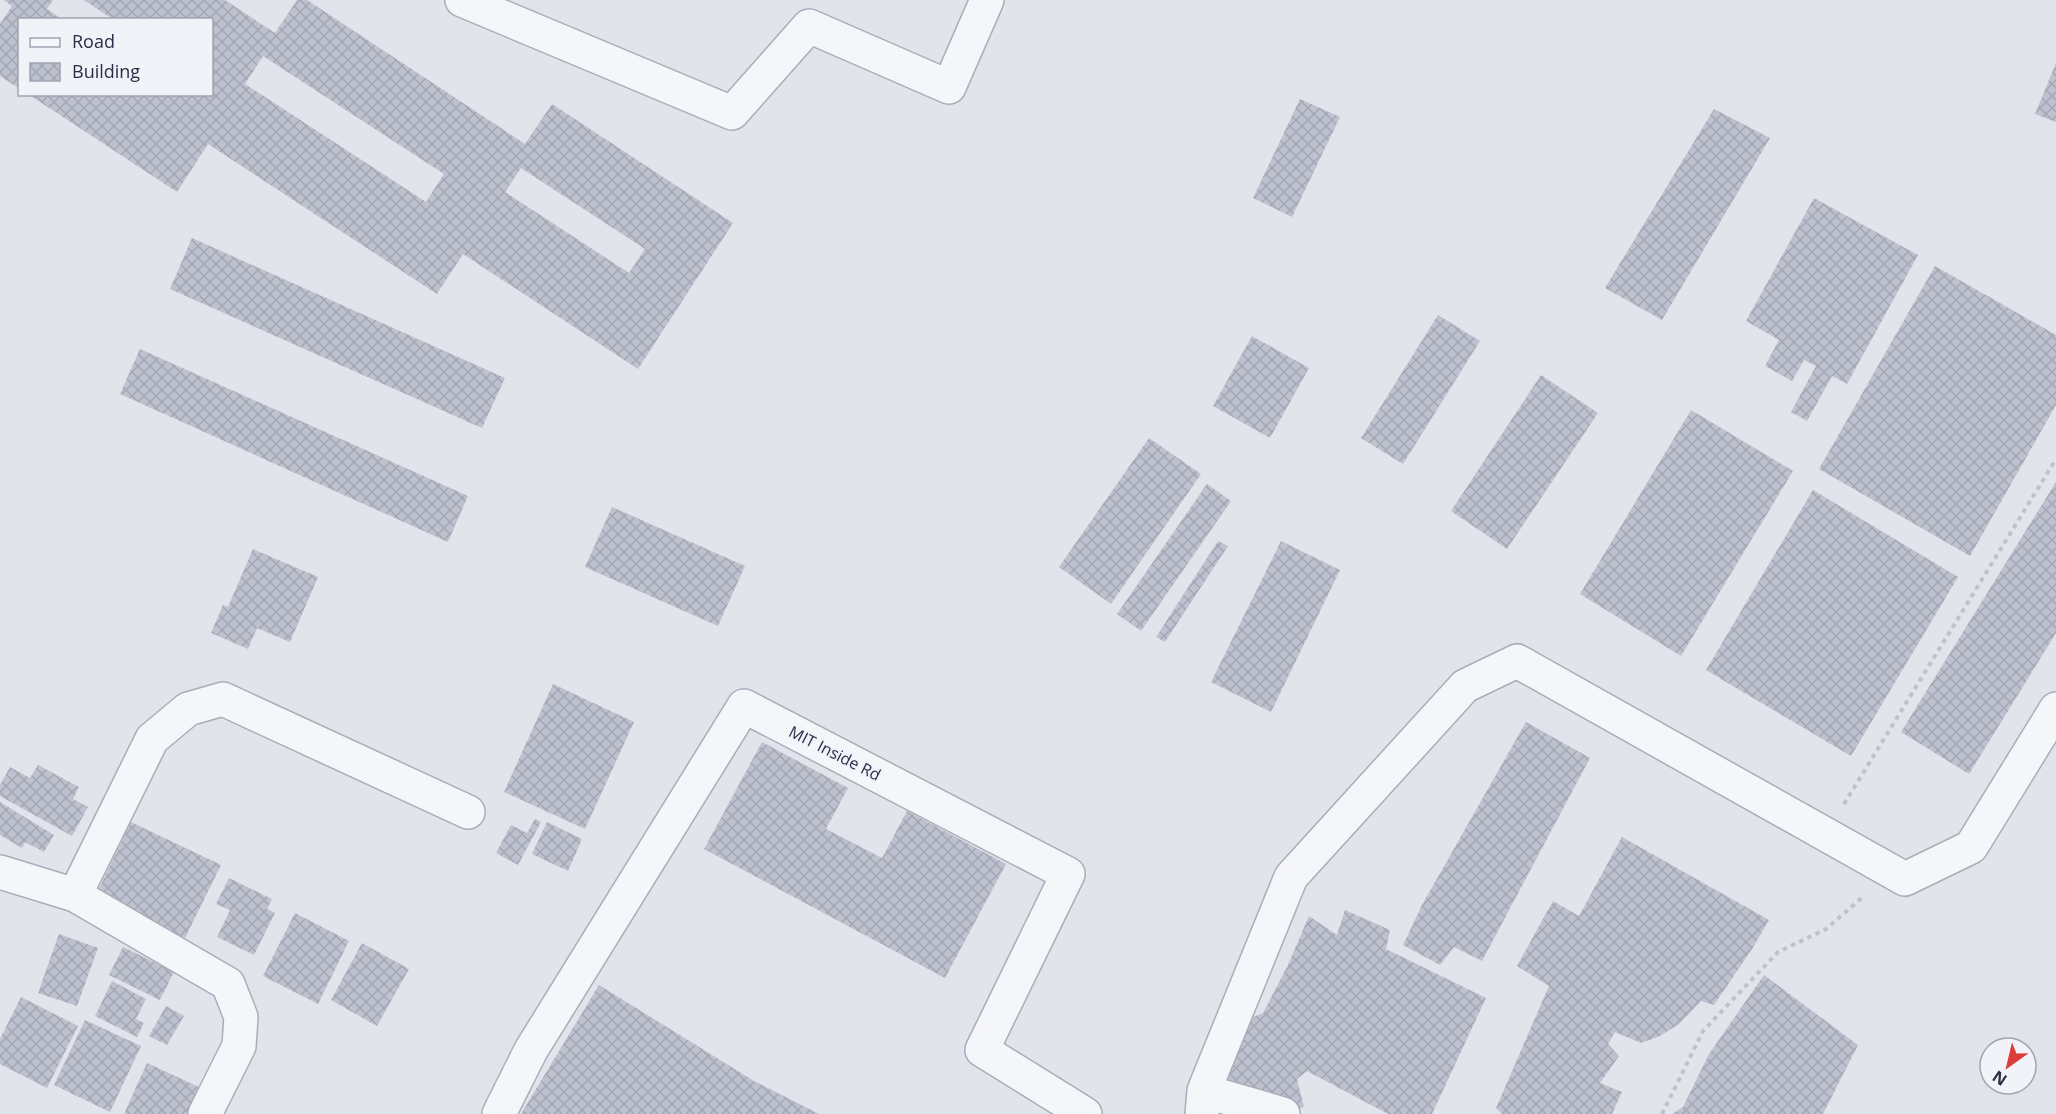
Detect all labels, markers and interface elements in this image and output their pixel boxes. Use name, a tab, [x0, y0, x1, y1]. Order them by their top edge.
legend	[18, 18, 213, 96]
text: Road	[72, 29, 115, 53]
text: Building	[72, 59, 140, 83]
street label: MIT Inside Rd	[785, 720, 885, 786]
north arrow	[1978, 1036, 2038, 1096]
text: N	[1988, 1066, 2011, 1091]

